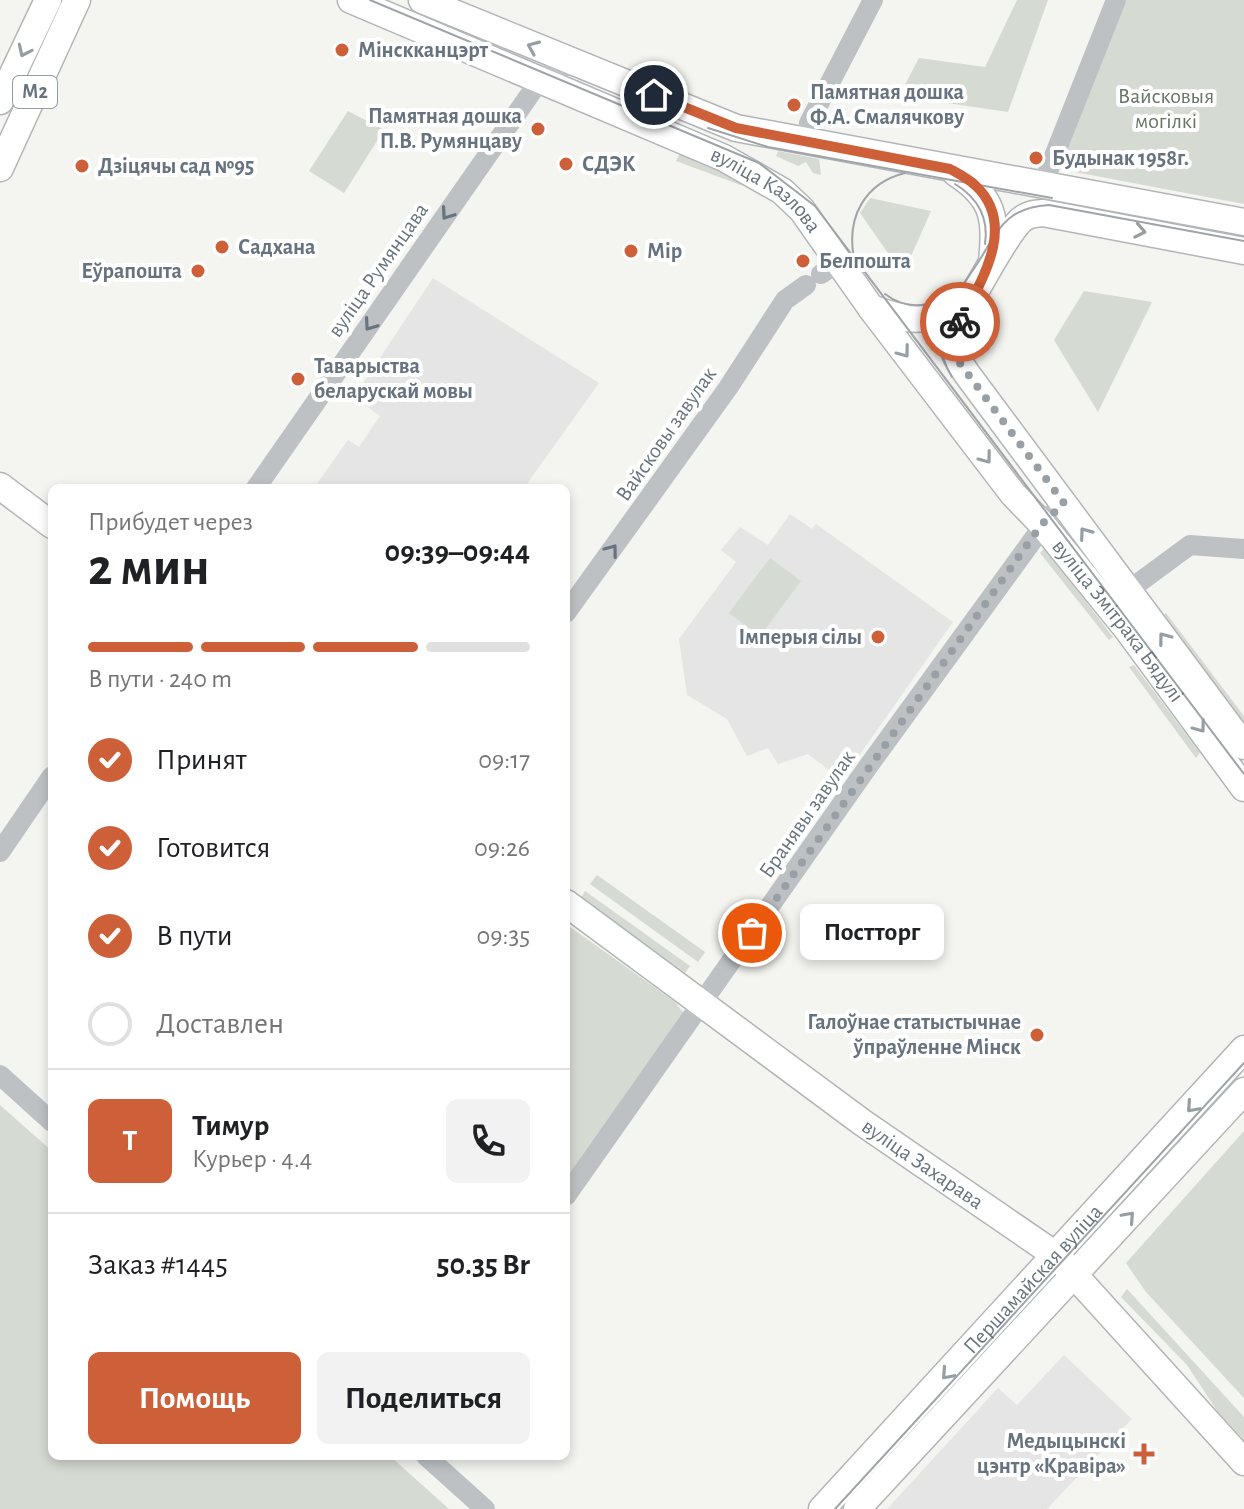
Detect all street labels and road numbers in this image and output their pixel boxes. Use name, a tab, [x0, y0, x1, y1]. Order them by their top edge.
road number: М2	[13, 76, 57, 108]
street label: вуліца Казлова	[708, 143, 825, 237]
street label: вуліца Румянцава	[324, 199, 432, 341]
street label: Вайсковы завулак	[612, 363, 720, 505]
street label: вуліца Змітрака Бядулі	[1048, 535, 1188, 706]
street label: Бранявы завулак	[755, 746, 859, 882]
street label: вуліца Захарава	[858, 1115, 987, 1213]
street label: Першамайская вуліца	[959, 1200, 1107, 1358]

